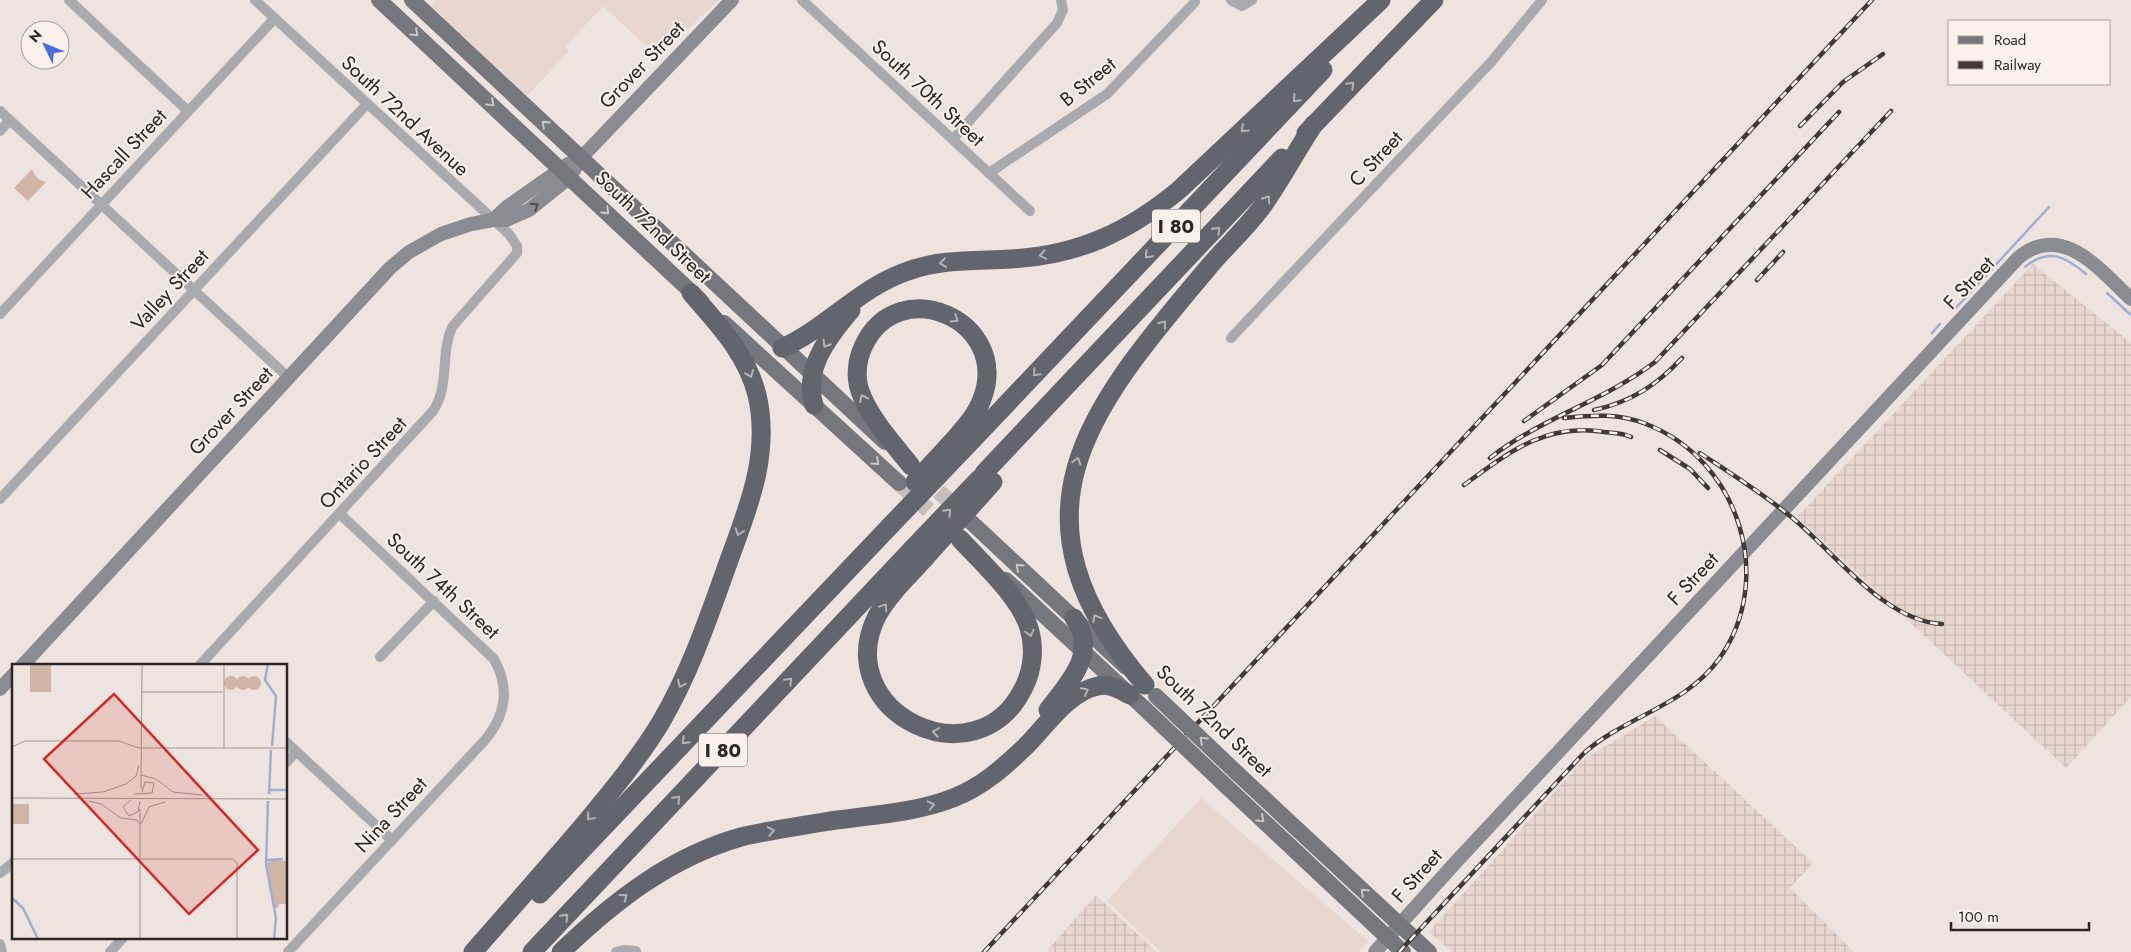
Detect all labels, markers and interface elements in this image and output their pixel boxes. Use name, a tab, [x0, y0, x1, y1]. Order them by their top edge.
street label: Grover Street	[593, 14, 691, 115]
north arrow	[20, 20, 70, 70]
legend	[1948, 20, 2111, 85]
text: N	[24, 25, 47, 47]
one-way arrow	[409, 27, 418, 36]
text: Road	[1994, 29, 2026, 51]
street label: South 70th Street	[865, 33, 991, 153]
street label: South 72nd Avenue	[334, 49, 476, 183]
street label: B Street	[1054, 50, 1122, 114]
text: Railway	[1994, 54, 2041, 76]
one-way arrow	[1345, 82, 1354, 91]
one-way arrow	[1293, 94, 1302, 103]
one-way arrow	[486, 97, 495, 106]
street label: Hascall Street	[74, 102, 174, 206]
one-way arrow	[542, 121, 551, 130]
one-way arrow	[1240, 123, 1249, 132]
street label: C Street	[1342, 124, 1410, 194]
street label: South 72nd Street	[589, 164, 718, 290]
one-way arrow	[1261, 196, 1270, 205]
one-way arrow	[529, 203, 539, 212]
one-way arrow	[600, 205, 609, 214]
road number: I 80	[1152, 210, 1200, 242]
one-way arrow	[1211, 227, 1220, 236]
street label: Valley Street	[124, 242, 216, 337]
one-way arrow	[1039, 250, 1048, 260]
one-way arrow	[1145, 250, 1154, 259]
street label: F Street	[1937, 250, 2001, 316]
one-way arrow	[939, 257, 947, 268]
one-way arrow	[950, 312, 959, 322]
one-way arrow	[1157, 321, 1165, 330]
one-way arrow	[823, 338, 833, 347]
street label: Grover Street	[182, 360, 280, 462]
one-way arrow	[1033, 368, 1042, 377]
one-way arrow	[744, 370, 754, 378]
one-way arrow	[859, 394, 870, 403]
street label: Ontario Street	[312, 410, 414, 516]
one-way arrow	[871, 456, 880, 465]
one-way arrow	[1072, 457, 1082, 466]
one-way arrow	[942, 508, 951, 517]
street label: South 74th Street	[380, 526, 506, 646]
one-way arrow	[735, 527, 745, 536]
street label: F Street	[1661, 546, 1725, 612]
one-way arrow	[1015, 564, 1024, 573]
one-way arrow	[877, 603, 887, 612]
one-way arrow	[1092, 614, 1102, 623]
one-way arrow	[1024, 628, 1035, 637]
street label: South 72nd Street	[1150, 658, 1279, 784]
inset map	[12, 664, 288, 940]
one-way arrow	[783, 678, 792, 687]
one-way arrow	[677, 679, 687, 688]
one-way arrow	[1079, 688, 1088, 698]
one-way arrow	[932, 728, 941, 738]
road number: I 80	[699, 734, 747, 766]
one-way arrow	[682, 736, 691, 745]
one-way arrow	[1200, 737, 1209, 746]
street label: Nina Street	[348, 770, 434, 859]
one-way arrow	[671, 795, 680, 804]
one-way arrow	[927, 800, 936, 811]
one-way arrow	[586, 812, 595, 821]
one-way arrow	[1256, 813, 1265, 822]
one-way arrow	[767, 826, 775, 837]
street label: F Street	[1385, 842, 1449, 909]
one-way arrow	[1360, 889, 1369, 898]
one-way arrow	[618, 894, 627, 902]
scale bar	[1951, 900, 2088, 932]
text: 100 m	[1958, 906, 1999, 928]
one-way arrow	[559, 913, 568, 922]

